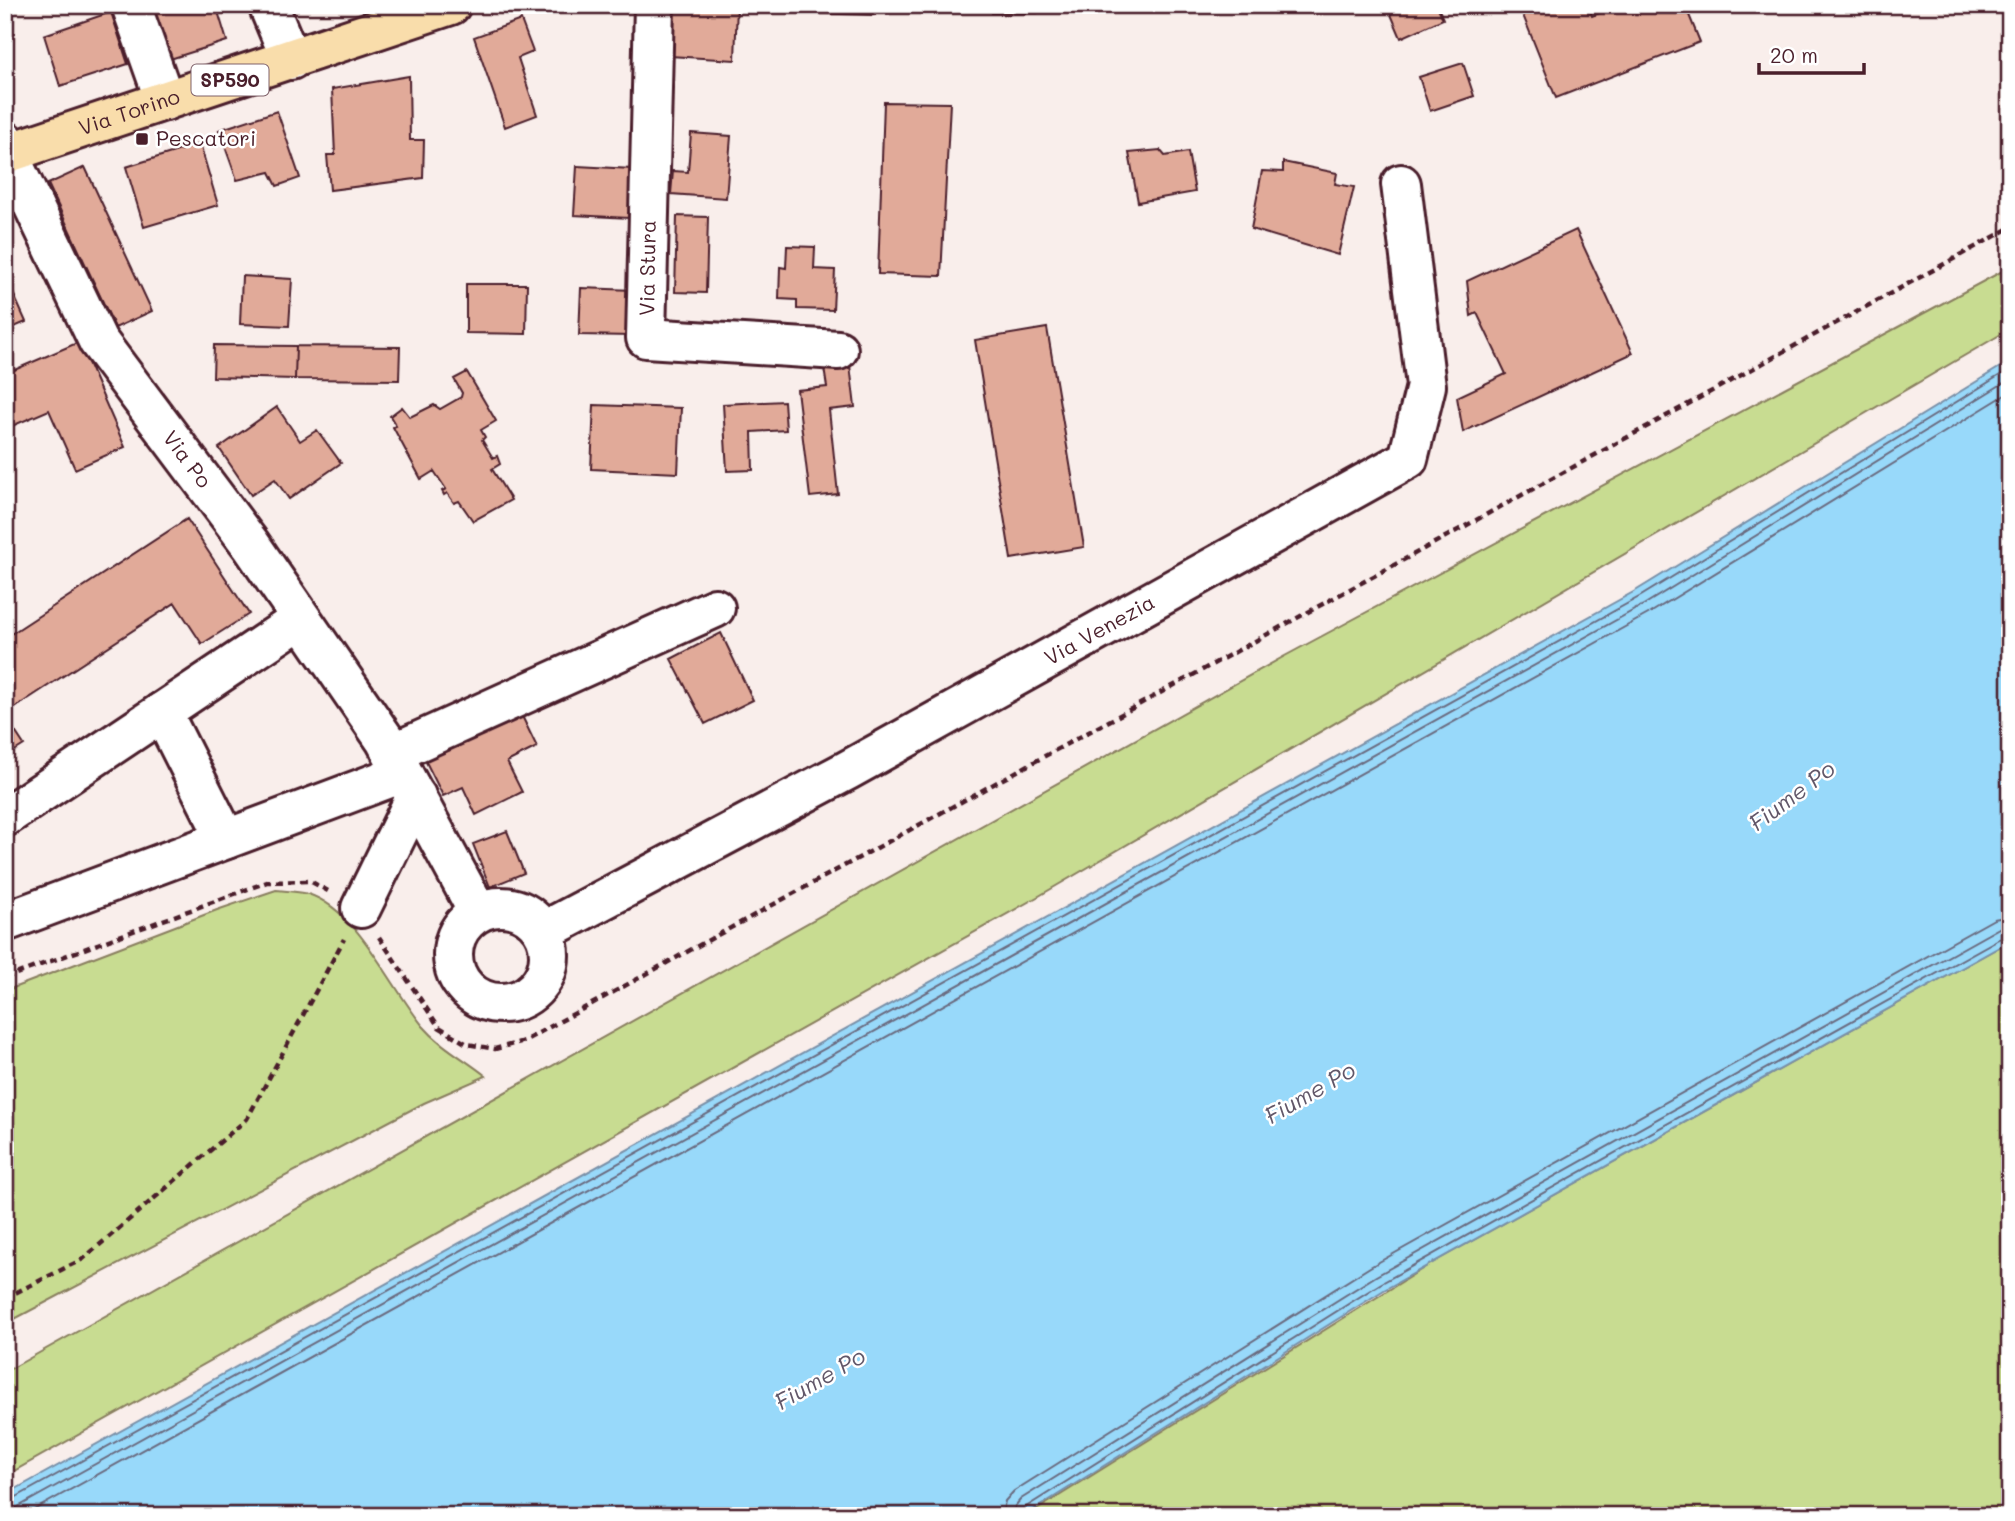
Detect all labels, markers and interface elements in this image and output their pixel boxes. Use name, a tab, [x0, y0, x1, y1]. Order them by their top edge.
scale bar	[1759, 32, 1864, 76]
text: 20 m	[1770, 41, 1818, 68]
road number: SP590	[191, 64, 268, 96]
street label: Via Torino	[75, 82, 183, 141]
place label: Pescatori	[156, 124, 256, 151]
marker: Pescatori	[134, 131, 150, 147]
street label: Via Stura	[632, 220, 661, 316]
street label: Via Po	[158, 425, 218, 493]
street label: Via Venezia	[1039, 587, 1159, 670]
water label: Fiume Po	[1742, 753, 1840, 837]
water label: Fiume Po	[1259, 1054, 1360, 1130]
water label: Fiume Po	[769, 1340, 870, 1416]

